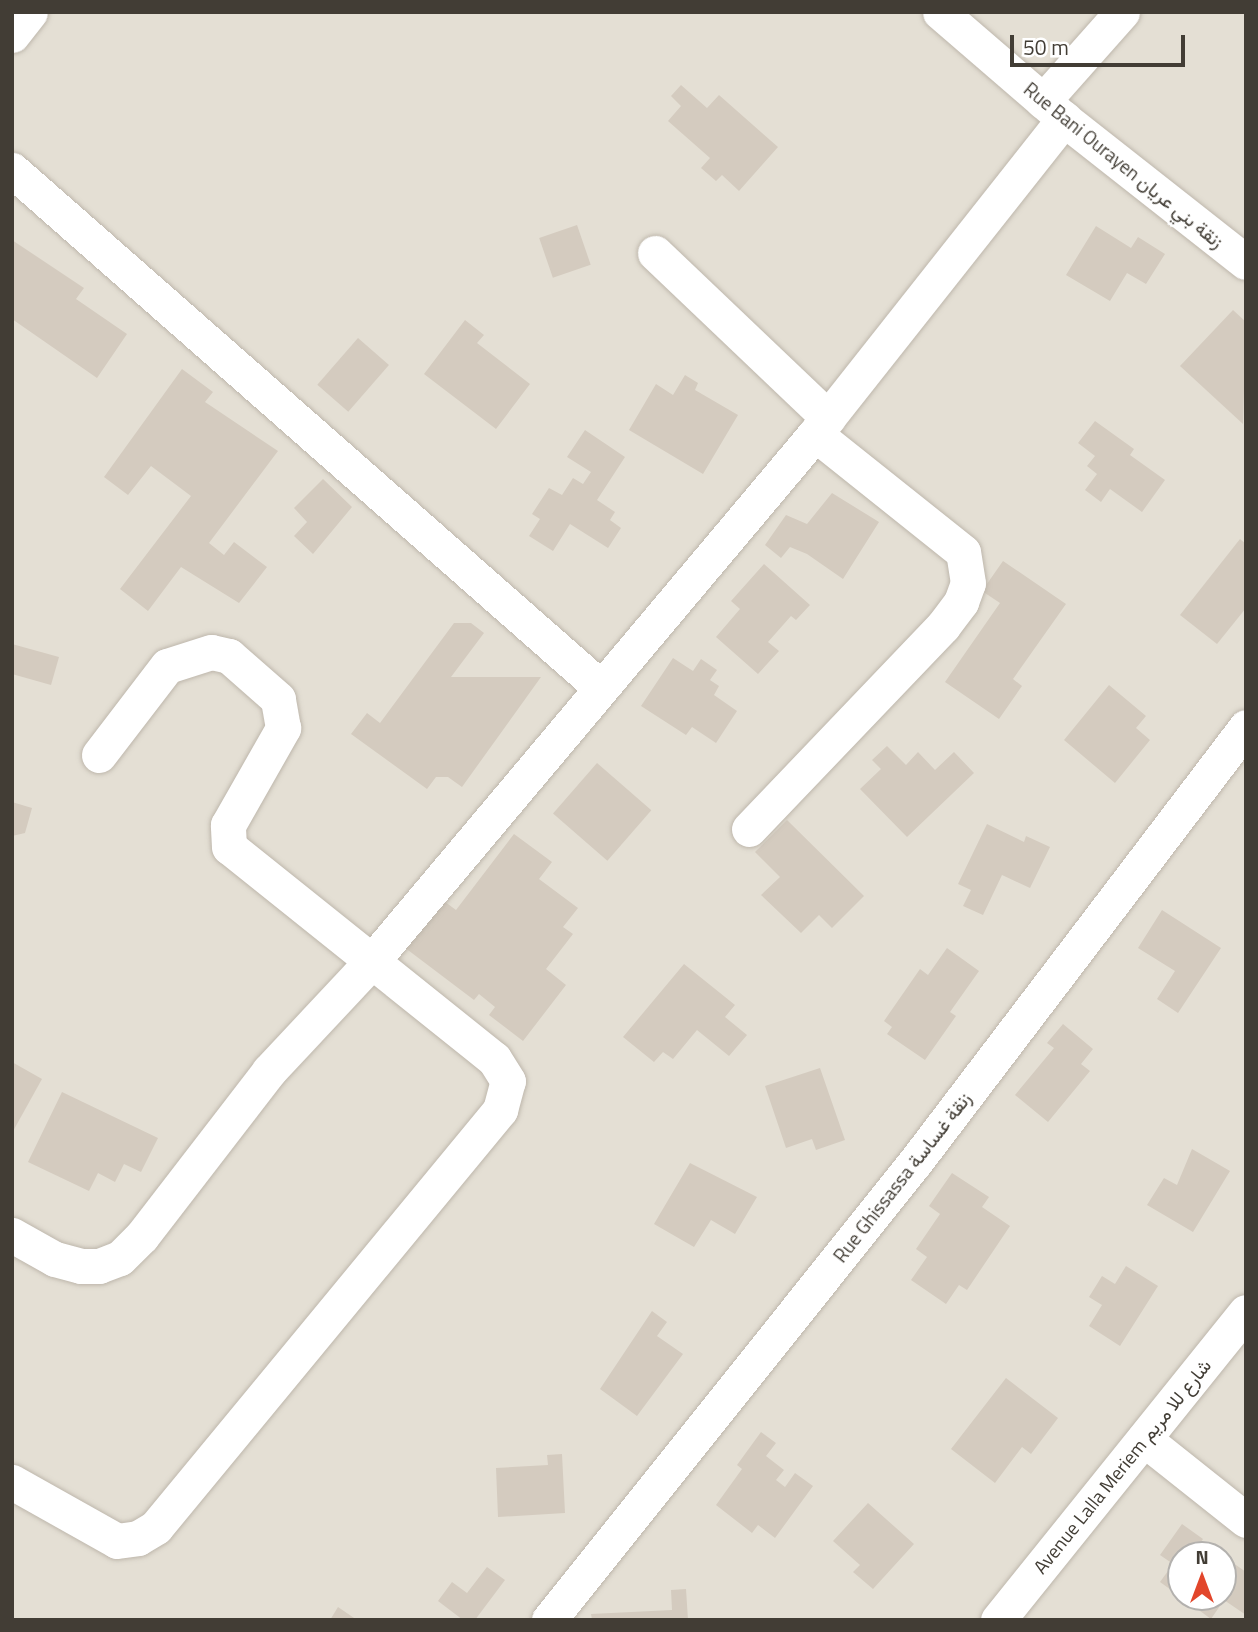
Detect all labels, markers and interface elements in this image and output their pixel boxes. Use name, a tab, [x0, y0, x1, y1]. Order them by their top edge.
scale bar	[1013, 21, 1188, 65]
text: 50 m	[1023, 31, 1069, 63]
street label: Rue Bani Ourayen زنقة بني عريان	[1019, 77, 1229, 253]
street label: Rue Ghissassa زنقة غساسة	[828, 1087, 976, 1267]
street label: Avenue Lalla Meriem شارع للا مريم	[1028, 1354, 1216, 1578]
north arrow	[1167, 1541, 1237, 1611]
text: N	[1195, 1542, 1209, 1571]

